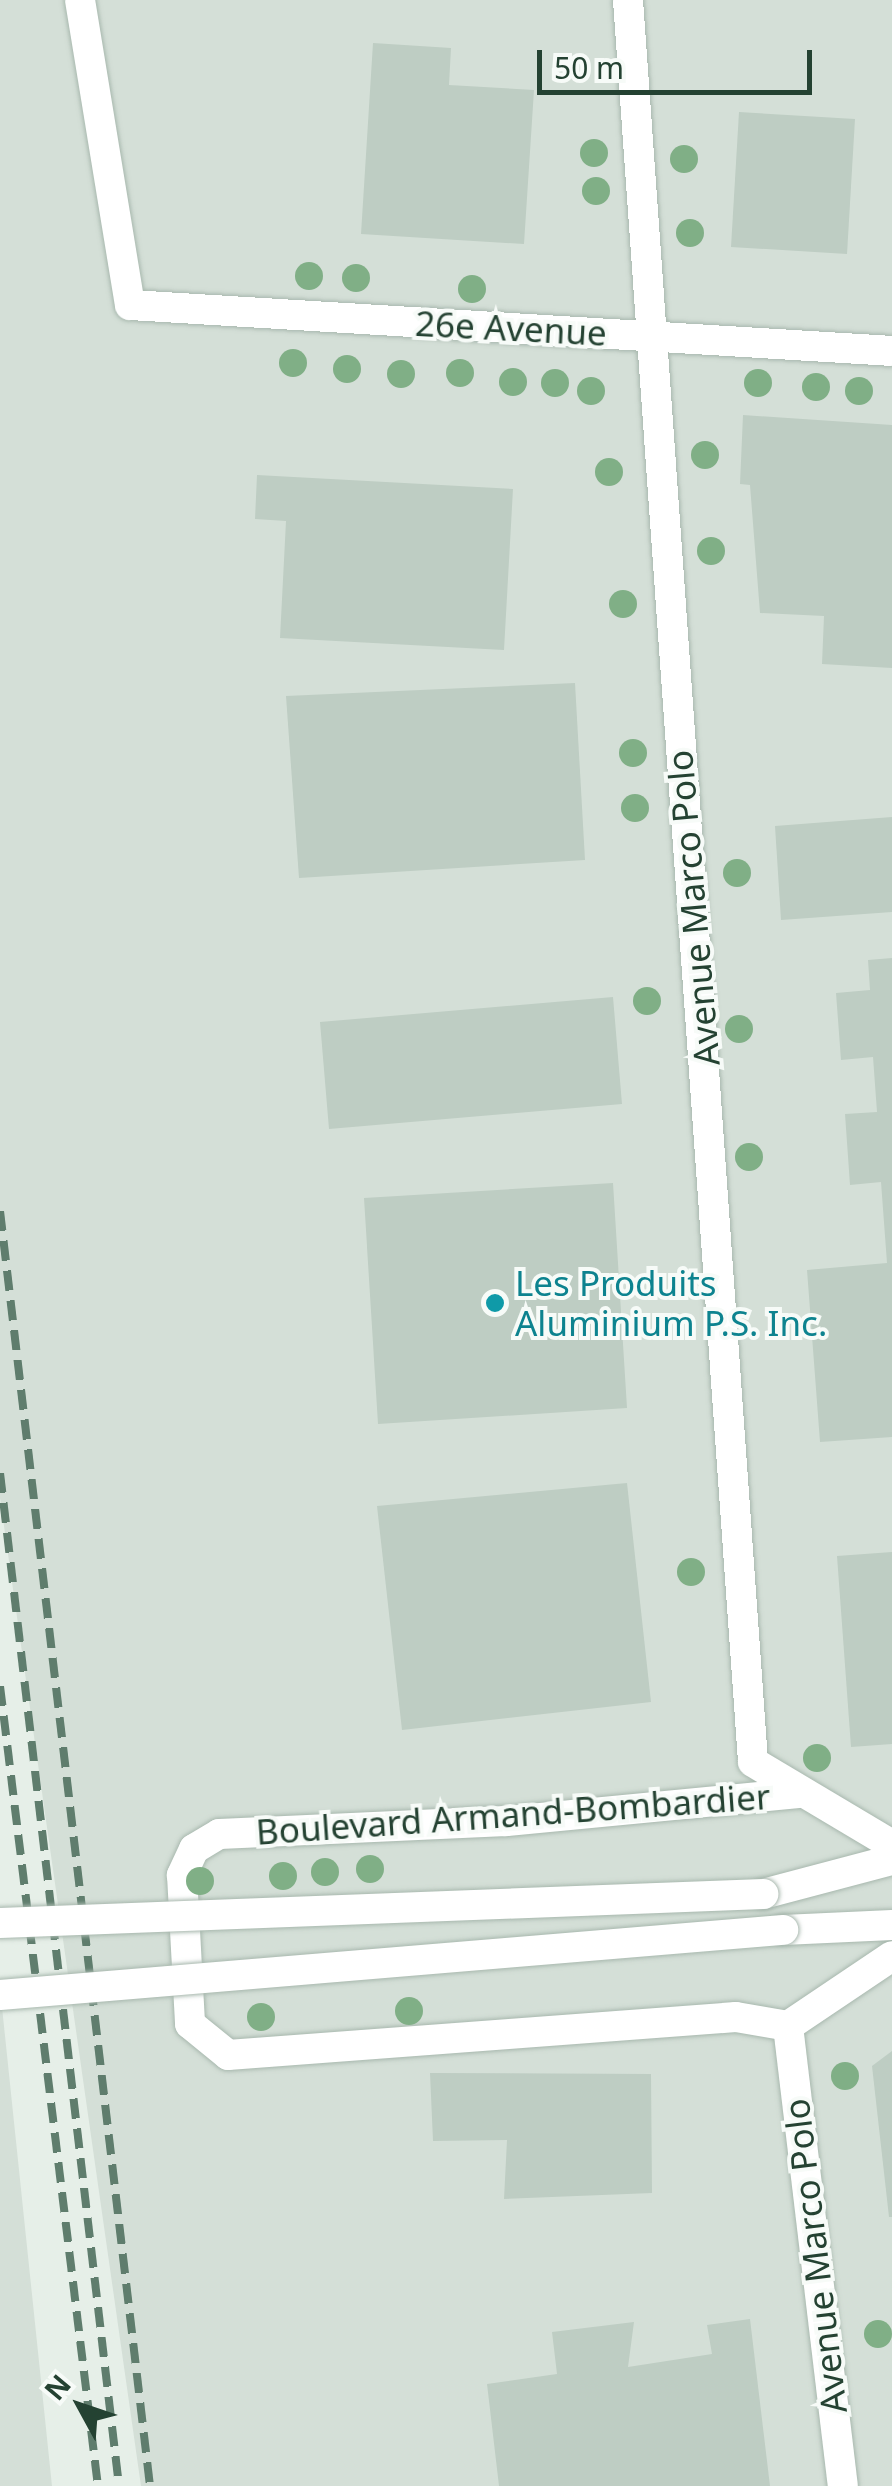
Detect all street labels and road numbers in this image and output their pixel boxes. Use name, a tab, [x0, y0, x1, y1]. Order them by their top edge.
street label: 26e Avenue	[414, 302, 608, 354]
street label: Avenue Marco Polo	[658, 748, 728, 1068]
street label: Boulevard Armand-Bombardier	[254, 1775, 772, 1853]
street label: Avenue Marco Polo	[775, 2096, 855, 2416]

